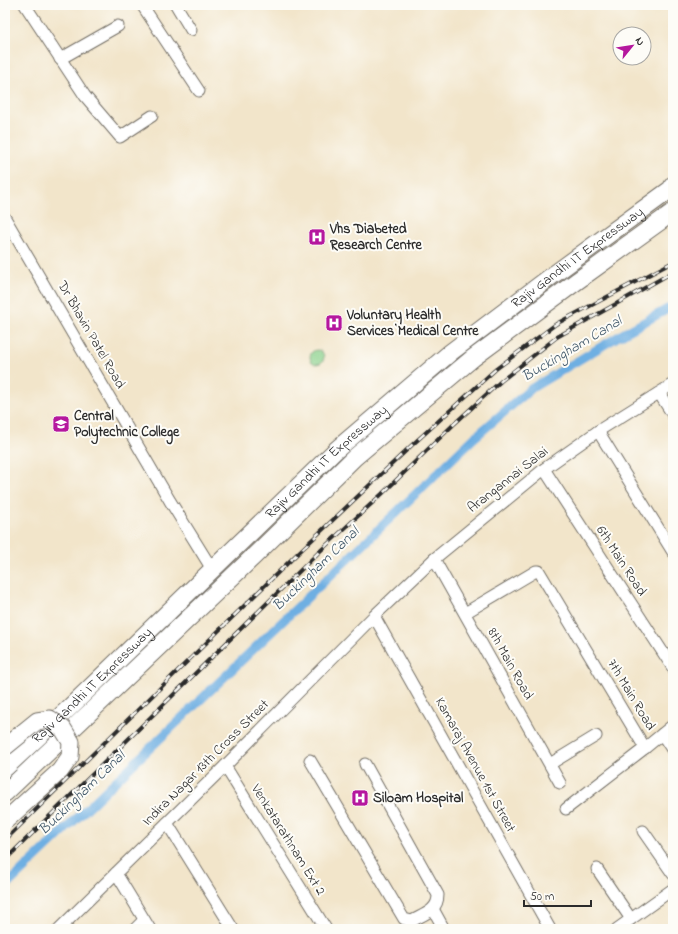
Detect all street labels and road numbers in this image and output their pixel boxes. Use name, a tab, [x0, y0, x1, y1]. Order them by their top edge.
street label: Rajiv Gandhi IT Expressway	[507, 202, 649, 313]
street label: Dr Bhavin Patel Road	[51, 276, 130, 393]
street label: Rajiv Gandhi IT Expressway	[260, 400, 393, 524]
street label: Arangannai Salai	[463, 442, 554, 519]
street label: 6th Main Road	[590, 522, 652, 601]
street label: Rajiv Gandhi IT Expressway	[27, 622, 158, 748]
street label: 8th Main Road	[482, 624, 539, 704]
street label: 7th Main Road	[601, 655, 661, 735]
street label: Kamaraj Avenue 1st Street	[429, 694, 521, 837]
street label: Indira Nagar 13th Cross Street	[138, 695, 275, 832]
street label: Venkatarathnam Ext 2	[245, 779, 331, 900]

